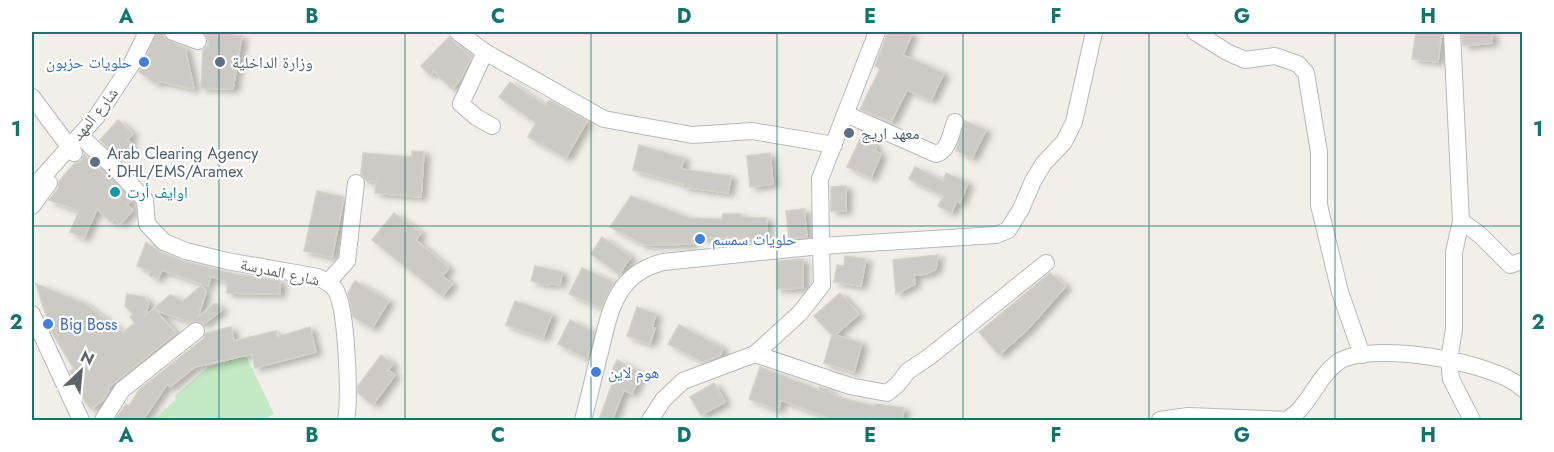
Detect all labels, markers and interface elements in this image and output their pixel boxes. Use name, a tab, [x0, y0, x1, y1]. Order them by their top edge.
text: A	[118, 2, 134, 31]
text: B	[305, 2, 319, 31]
text: C	[491, 2, 505, 31]
text: D	[677, 2, 691, 31]
text: E	[864, 2, 876, 31]
text: F	[1050, 2, 1062, 31]
text: G	[1234, 2, 1250, 31]
text: H	[1420, 2, 1436, 31]
place label: حلويات حزبون	[46, 51, 132, 74]
place label: وزارة الداخلية	[232, 51, 313, 74]
marker: حلويات حزبون	[137, 55, 151, 69]
marker: وزارة الداخلية	[213, 55, 227, 69]
street label: شارع المهد	[66, 82, 124, 146]
text: 1	[11, 115, 21, 144]
text: 1	[1533, 115, 1543, 144]
place label: معهد اريج	[861, 122, 920, 145]
marker: معهد اريج	[842, 126, 856, 140]
place label: Arab Clearing Agency : DHL/EMS/Aramex	[107, 142, 259, 183]
marker: Arab Clearing Agency : DHL/EMS/Aramex	[88, 155, 102, 169]
place label: اوايف أرت	[127, 181, 188, 204]
marker: اوايف أرت	[108, 185, 122, 199]
place label: حلويات سمسم	[712, 228, 796, 251]
marker: حلويات سمسم	[693, 232, 707, 246]
street label: شارع المدرسة	[238, 252, 322, 292]
text: 2	[9, 308, 23, 337]
text: 2	[1531, 308, 1545, 337]
place label: Big Boss	[60, 313, 118, 336]
marker: Big Boss	[41, 317, 55, 331]
north arrow	[51, 341, 111, 401]
text: N	[77, 345, 98, 371]
place label: هوم لاين	[608, 361, 659, 384]
marker: هوم لاين	[589, 365, 603, 379]
text: A	[118, 421, 134, 450]
text: B	[305, 421, 319, 450]
text: C	[491, 421, 505, 450]
text: D	[677, 421, 691, 450]
text: E	[864, 421, 876, 450]
text: F	[1050, 421, 1062, 450]
text: G	[1234, 421, 1250, 450]
text: H	[1420, 421, 1436, 450]

